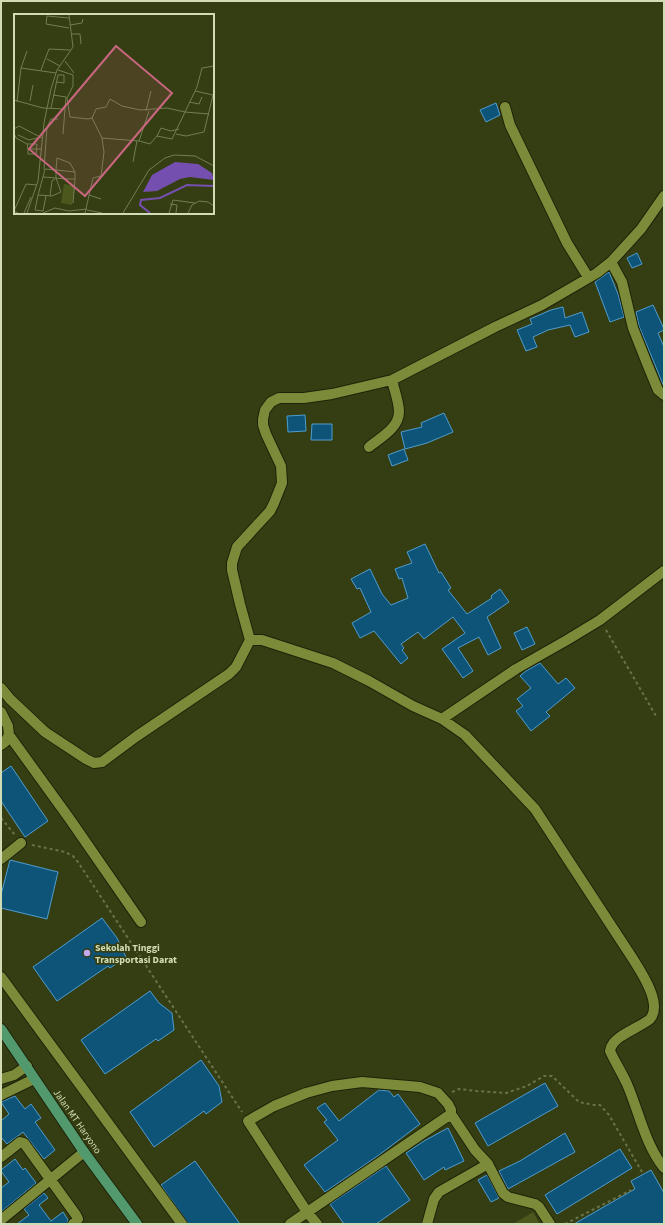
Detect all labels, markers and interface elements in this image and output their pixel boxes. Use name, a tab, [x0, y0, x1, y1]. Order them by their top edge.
inset map	[14, 14, 214, 214]
place label: Sekolah Tinggi Transportasi Darat	[95, 941, 177, 967]
marker: Sekolah Tinggi Transportasi Darat	[82, 948, 92, 958]
street label: Jalan MT Haryono	[50, 1087, 105, 1157]

